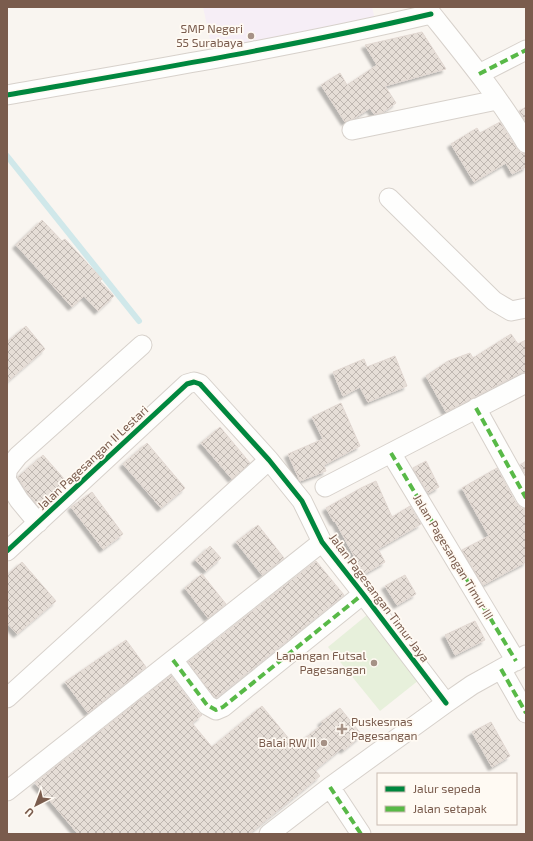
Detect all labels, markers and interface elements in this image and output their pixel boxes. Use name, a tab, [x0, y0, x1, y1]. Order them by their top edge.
place label: SMP Negeri 55 Surabaya	[176, 21, 243, 49]
marker: SMP Negeri 55 Surabaya	[246, 31, 256, 41]
street label: Jalan Pagesangan II Lestari	[34, 402, 151, 512]
street label: Jalan Pagesangan Timur III	[411, 491, 497, 622]
street label: Jalan Pagesangan Timur Jaya	[327, 530, 433, 664]
place label: Lapangan Futsal Pagesangan	[276, 648, 366, 676]
marker: Lapangan Futsal Pagesangan	[369, 658, 379, 668]
place label: Puskesmas Pagesangan	[351, 714, 418, 742]
marker: Puskesmas Pagesangan	[336, 723, 348, 735]
place label: Balai RW II	[259, 735, 316, 749]
marker: Balai RW II	[319, 738, 329, 748]
legend	[377, 773, 517, 825]
text: Jalur sepeda	[413, 781, 481, 795]
north arrow	[16, 785, 56, 825]
text: Jalan setapak	[413, 801, 487, 815]
text: U	[22, 805, 36, 820]

